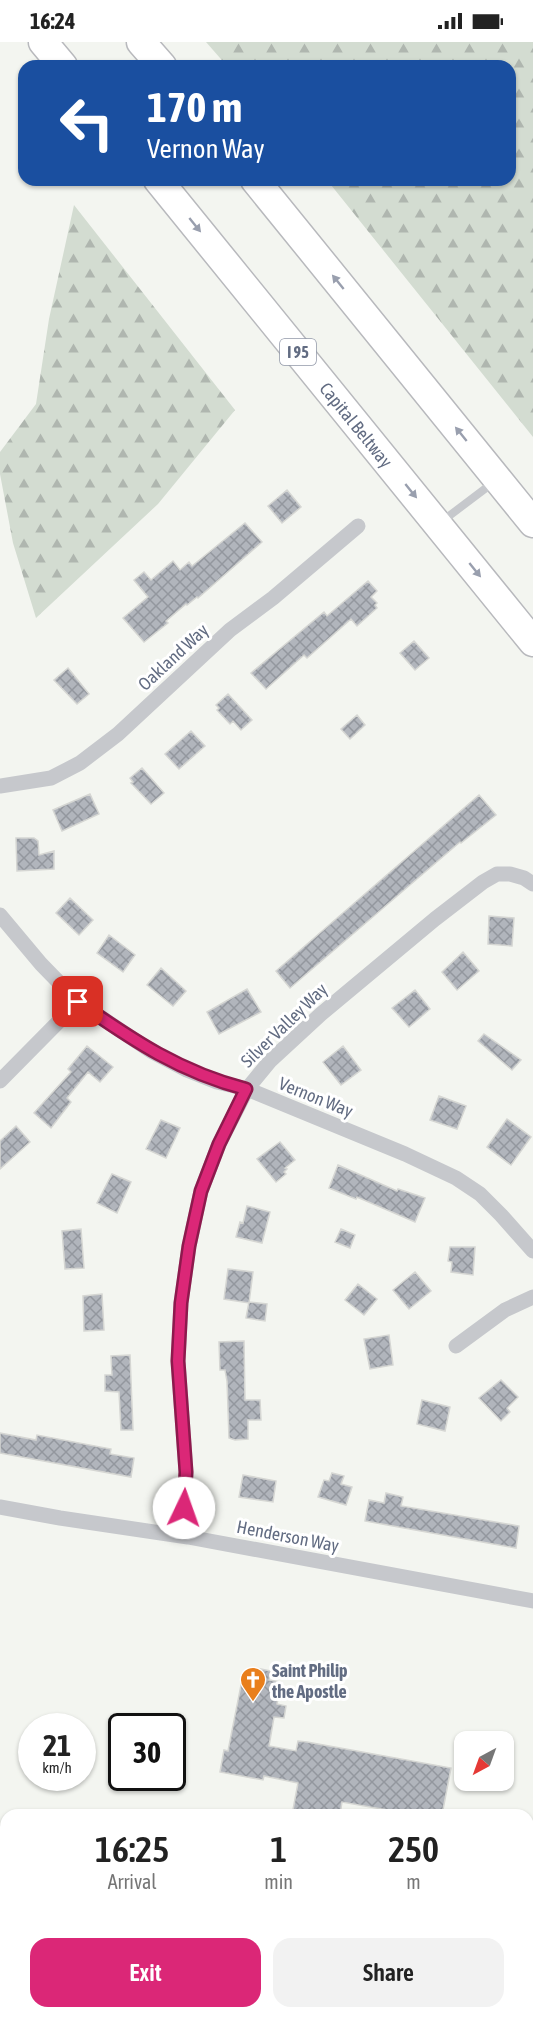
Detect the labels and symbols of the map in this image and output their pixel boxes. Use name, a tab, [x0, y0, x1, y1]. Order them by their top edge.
one-way arrow	[188, 218, 201, 233]
one-way arrow	[331, 274, 344, 290]
road number: I 95	[280, 339, 316, 365]
street label: Capital Beltway	[316, 378, 397, 471]
one-way arrow	[455, 426, 467, 441]
one-way arrow	[404, 483, 417, 499]
one-way arrow	[468, 562, 481, 577]
street label: Oakland Way	[134, 619, 212, 695]
pin	[52, 976, 103, 1027]
street label: Silver Valley Way	[237, 979, 331, 1071]
street label: Vernon Way	[276, 1073, 356, 1121]
position arrow	[152, 1476, 216, 1540]
street label: Henderson Way	[235, 1516, 341, 1556]
place label: Saint Philip the Apostle	[271, 1660, 348, 1702]
church icon: Saint Philip the Apostle	[238, 1665, 268, 1703]
speed limit sign: 30	[108, 1713, 186, 1791]
north arrow	[454, 1731, 514, 1791]

